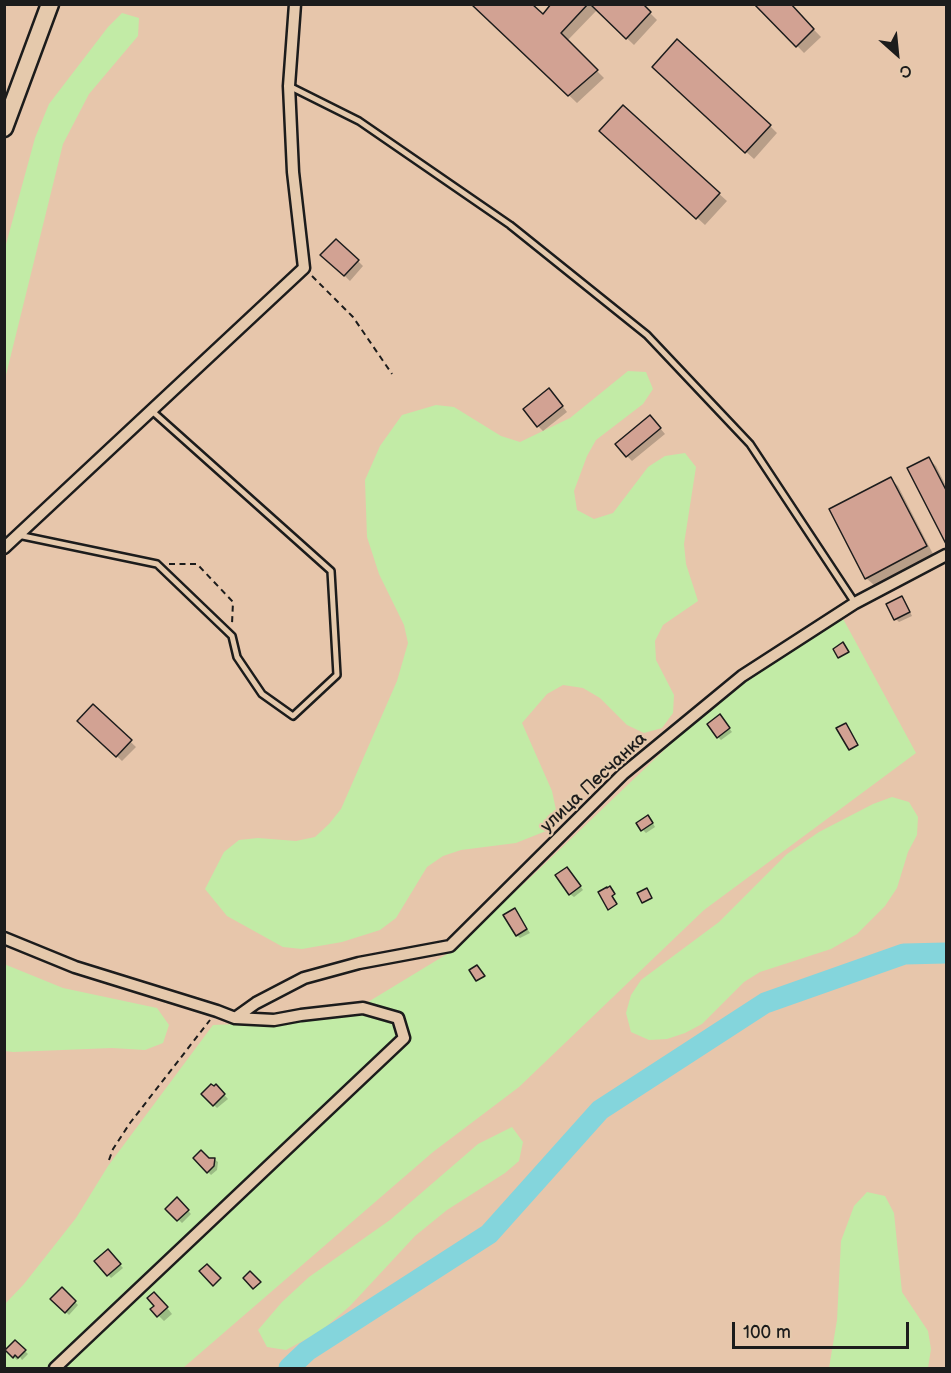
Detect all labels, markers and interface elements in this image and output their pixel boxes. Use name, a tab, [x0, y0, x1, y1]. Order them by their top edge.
north arrow	[867, 24, 927, 84]
text: С	[896, 59, 915, 81]
street label: улица Песчанка	[537, 728, 651, 838]
scale bar	[735, 1310, 912, 1348]
text: 100 m	[743, 1322, 791, 1343]

